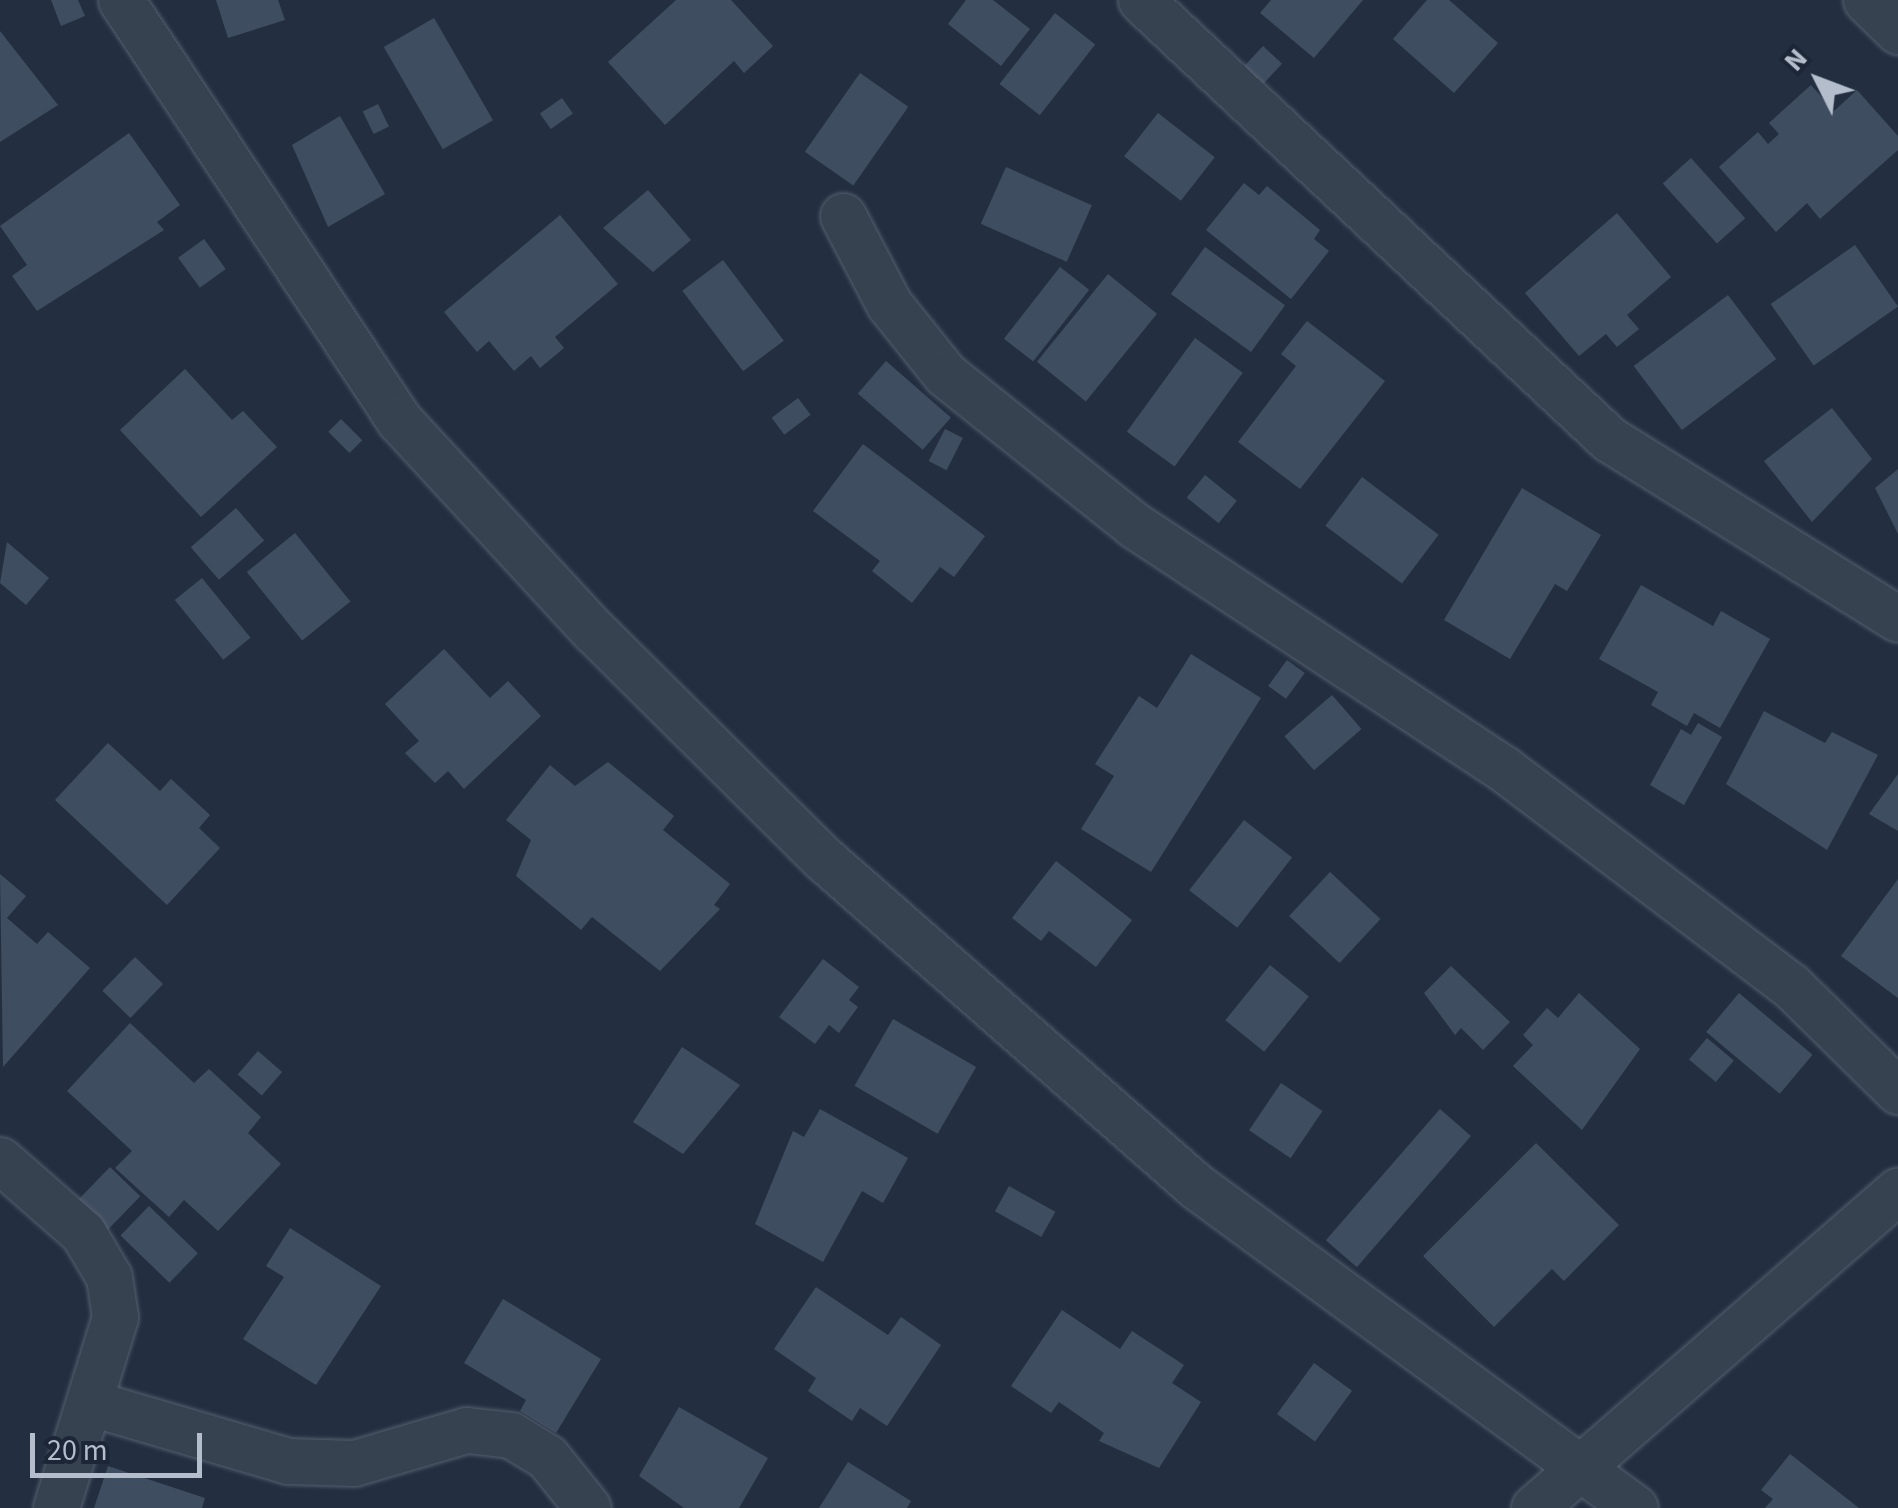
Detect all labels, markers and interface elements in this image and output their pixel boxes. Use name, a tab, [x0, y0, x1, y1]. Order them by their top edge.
north arrow	[1768, 30, 1868, 130]
text: N	[1775, 40, 1817, 80]
scale bar	[35, 1413, 208, 1475]
text: 20 m	[47, 1429, 108, 1472]

